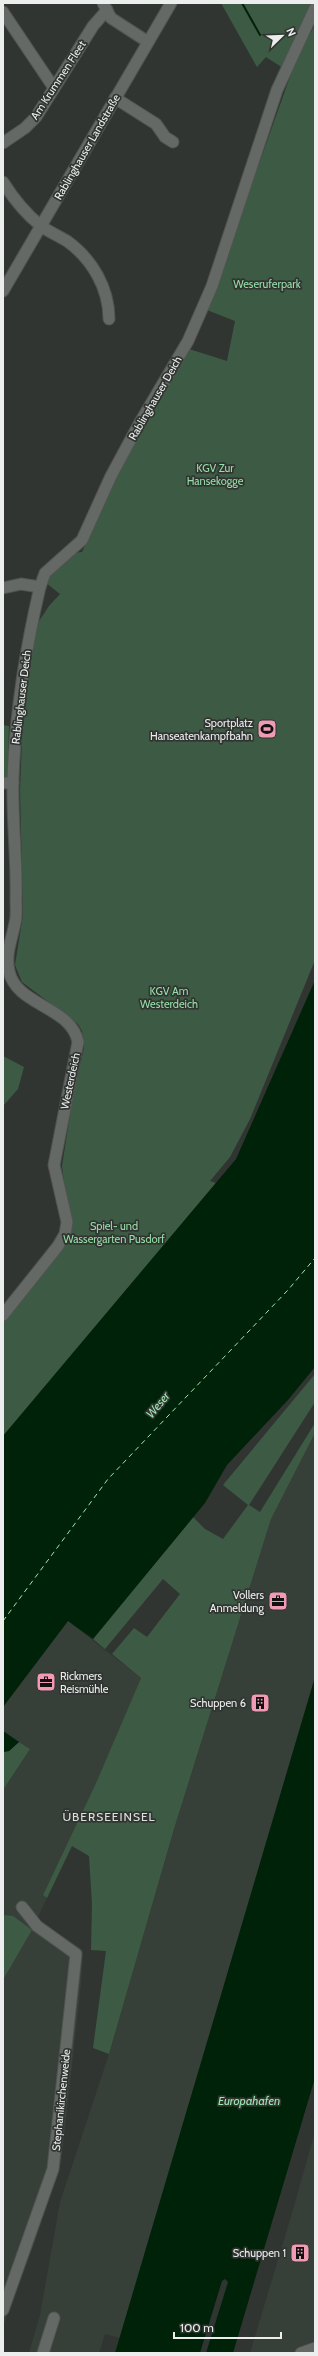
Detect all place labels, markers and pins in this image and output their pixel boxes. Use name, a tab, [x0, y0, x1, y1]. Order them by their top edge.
place label: Sportplatz Hanseatenkampfbahn	[150, 716, 253, 743]
sports icon: Sportplatz Hanseatenkampfbahn	[256, 718, 278, 740]
place label: Vollers Anmeldung	[210, 1588, 265, 1615]
office icon: Vollers Anmeldung	[267, 1590, 289, 1612]
place label: Rickmers Reismühle	[60, 1669, 109, 1696]
office icon: Rickmers Reismühle	[35, 1671, 57, 1693]
building icon: Schuppen 6	[249, 1692, 271, 1714]
place label: Schuppen 6	[190, 1696, 246, 1710]
building icon: Schuppen 1	[289, 2242, 311, 2264]
place label: Schuppen 1	[233, 2246, 286, 2260]

